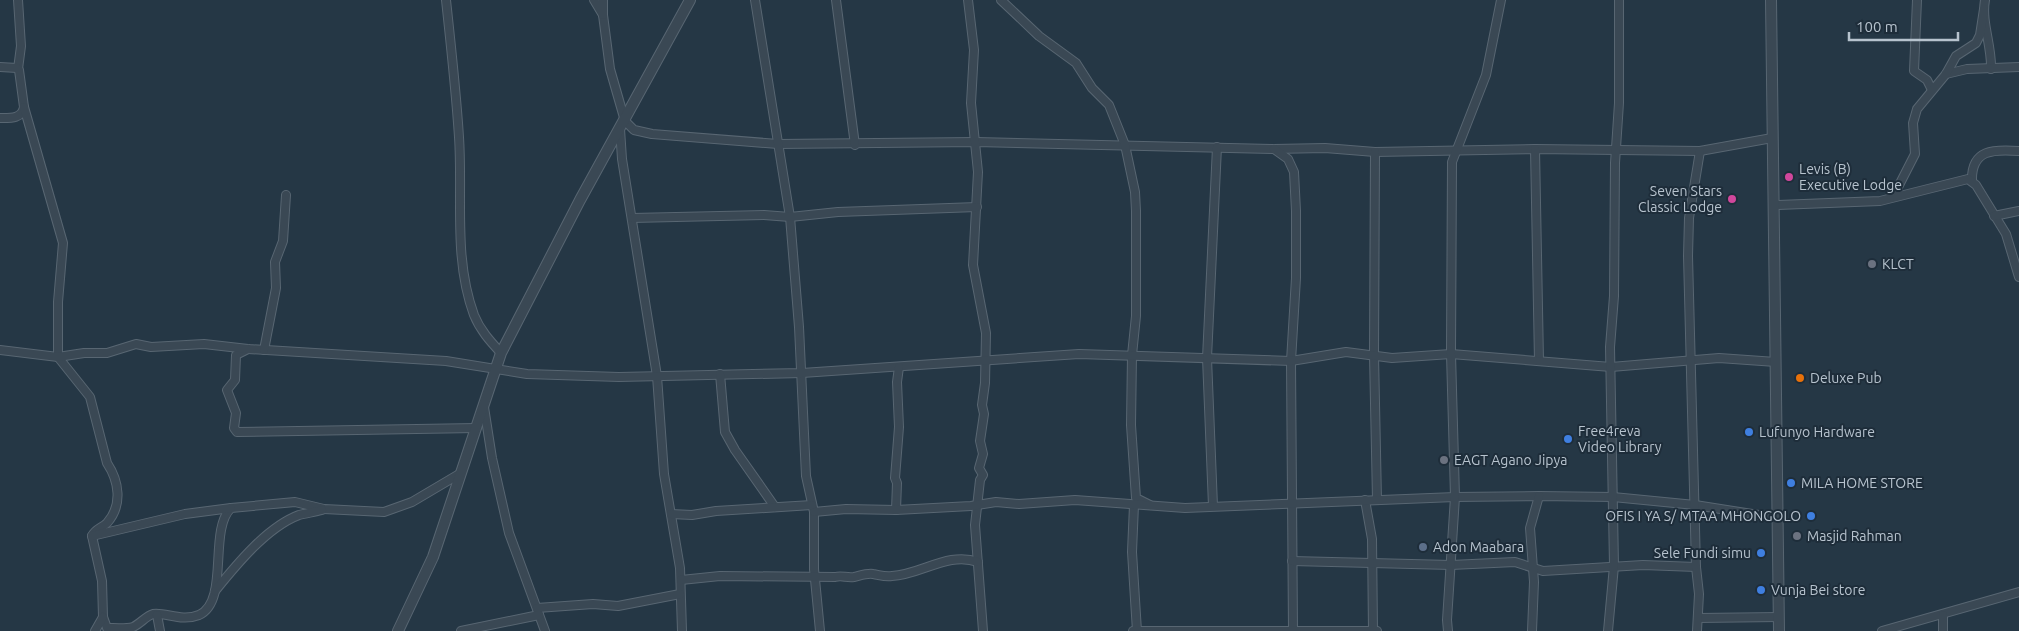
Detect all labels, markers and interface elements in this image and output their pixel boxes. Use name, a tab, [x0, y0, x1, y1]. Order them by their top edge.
scale bar	[1849, 10, 1958, 42]
text: 100 m	[1856, 18, 1898, 35]
place label: Levis (B) Executive Lodge	[1799, 161, 1902, 193]
marker: Levis (B) Executive Lodge	[1783, 171, 1795, 183]
place label: Seven Stars Classic Lodge	[1638, 183, 1722, 215]
marker: Seven Stars Classic Lodge	[1726, 193, 1738, 205]
place label: KLCT	[1882, 256, 1914, 272]
marker: KLCT	[1866, 258, 1878, 270]
place label: Deluxe Pub	[1810, 370, 1882, 386]
marker: Deluxe Pub	[1794, 372, 1806, 384]
place label: Free4reva Video Library	[1578, 423, 1662, 455]
place label: Lufunyo Hardware	[1759, 424, 1875, 440]
marker: Lufunyo Hardware	[1743, 426, 1755, 438]
marker: Free4reva Video Library	[1562, 433, 1574, 445]
place label: EAGT Agano Jipya	[1454, 452, 1567, 468]
marker: EAGT Agano Jipya	[1438, 454, 1450, 466]
place label: MILA HOME STORE	[1801, 475, 1923, 491]
marker: MILA HOME STORE	[1785, 477, 1797, 489]
place label: OFIS I YA S/ MTAA MHONGOLO	[1605, 508, 1801, 524]
marker: OFIS I YA S/ MTAA MHONGOLO	[1805, 510, 1817, 522]
place label: Masjid Rahman	[1807, 528, 1902, 544]
marker: Masjid Rahman	[1791, 530, 1803, 542]
place label: Adon Maabara	[1433, 539, 1524, 555]
marker: Adon Maabara	[1417, 541, 1429, 553]
place label: Sele Fundi simu	[1654, 545, 1751, 561]
marker: Sele Fundi simu	[1755, 547, 1767, 559]
place label: Vunja Bei store	[1771, 582, 1865, 598]
marker: Vunja Bei store	[1755, 584, 1767, 596]

